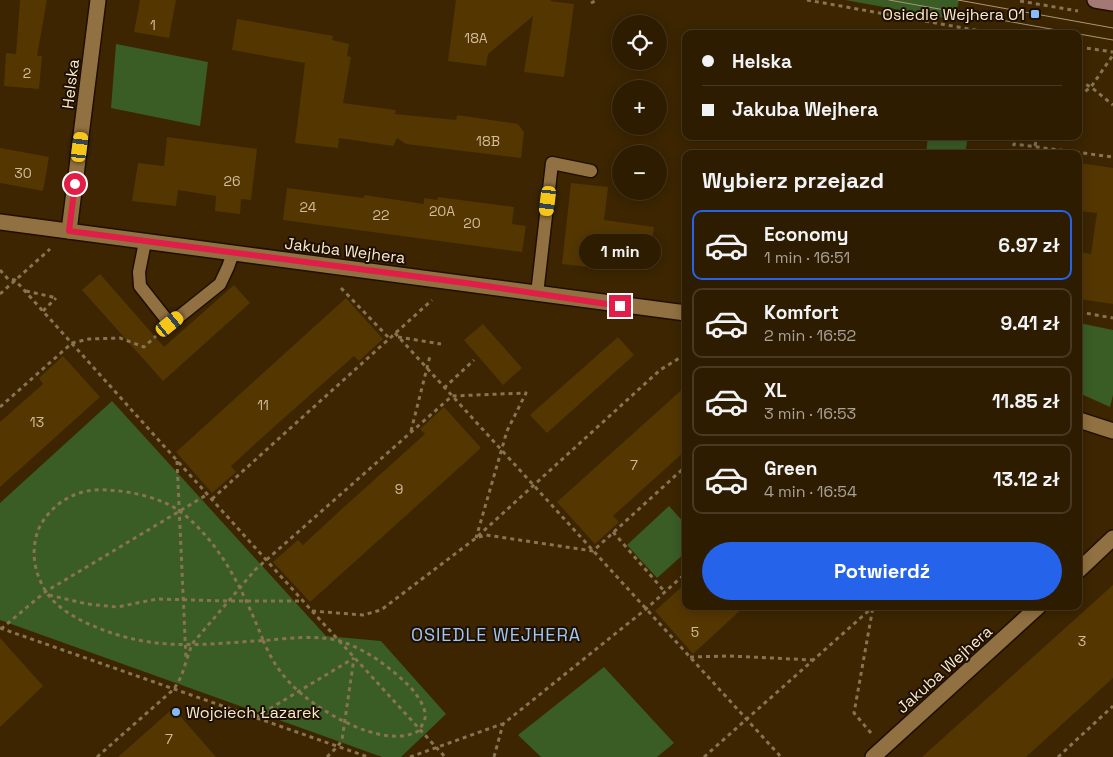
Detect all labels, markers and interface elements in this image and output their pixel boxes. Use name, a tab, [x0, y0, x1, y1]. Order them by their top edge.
place label: Osiedle Wejhera 01	[882, 4, 1025, 25]
marker: Osiedle Wejhera 01	[1029, 8, 1041, 20]
map controls	[612, 15, 667, 200]
button: locate	[612, 15, 667, 70]
house number: 1	[150, 16, 156, 34]
house number: 18A	[464, 29, 488, 47]
text: Helska	[732, 49, 792, 74]
street label: Helska	[57, 58, 84, 110]
house number: 2	[23, 64, 31, 82]
button: +	[612, 80, 667, 135]
text: Jakuba Wejhera	[732, 97, 878, 122]
car	[70, 131, 89, 163]
house number: 18B	[476, 132, 500, 150]
button: −	[612, 145, 667, 200]
house number: 30	[14, 164, 32, 182]
text: Wybierz przejazd	[702, 166, 884, 194]
house number: 26	[223, 172, 241, 190]
route start	[64, 173, 86, 195]
car	[538, 185, 557, 217]
house number: 24	[300, 198, 317, 216]
house number: 20A	[429, 202, 455, 220]
house number: 22	[373, 206, 389, 224]
house number: 20	[463, 214, 481, 232]
text: Economy	[764, 222, 848, 247]
icon: car	[704, 223, 749, 268]
street label: Jakuba Wejhera	[283, 233, 407, 268]
text: 6.97 zł	[998, 233, 1060, 258]
callout: 1 min	[579, 234, 661, 268]
text: 1 min	[600, 241, 640, 262]
text: 1 min · 16:51	[764, 247, 850, 268]
route end	[609, 295, 631, 317]
text: Komfort	[764, 300, 839, 325]
icon: car	[704, 301, 749, 346]
car	[153, 309, 186, 339]
text: 9.41 zł	[1000, 311, 1060, 336]
text: 2 min · 16:52	[764, 325, 856, 346]
text: XL	[764, 378, 787, 403]
icon: car	[704, 379, 749, 424]
text: 11.85 zł	[992, 389, 1060, 414]
house number: 11	[257, 396, 269, 414]
text: 3 min · 16:53	[764, 403, 856, 424]
house number: 13	[30, 413, 44, 431]
house number: 7	[630, 456, 638, 474]
text: Green	[764, 456, 817, 481]
icon: car	[704, 457, 749, 502]
text: 13.12 zł	[993, 467, 1060, 492]
house number: 9	[395, 480, 403, 498]
text: 4 min · 16:54	[764, 481, 857, 502]
button: Potwierdź	[702, 542, 1062, 600]
street label: Jakuba Wejhera	[892, 621, 997, 718]
district label: OSIEDLE WEJHERA	[411, 623, 581, 646]
house number: 5	[691, 623, 699, 641]
house number: 3	[1078, 632, 1086, 650]
place label: Wojciech Łazarek	[186, 702, 321, 723]
marker: Wojciech Łazarek	[170, 706, 182, 718]
house number: 7	[165, 730, 173, 748]

